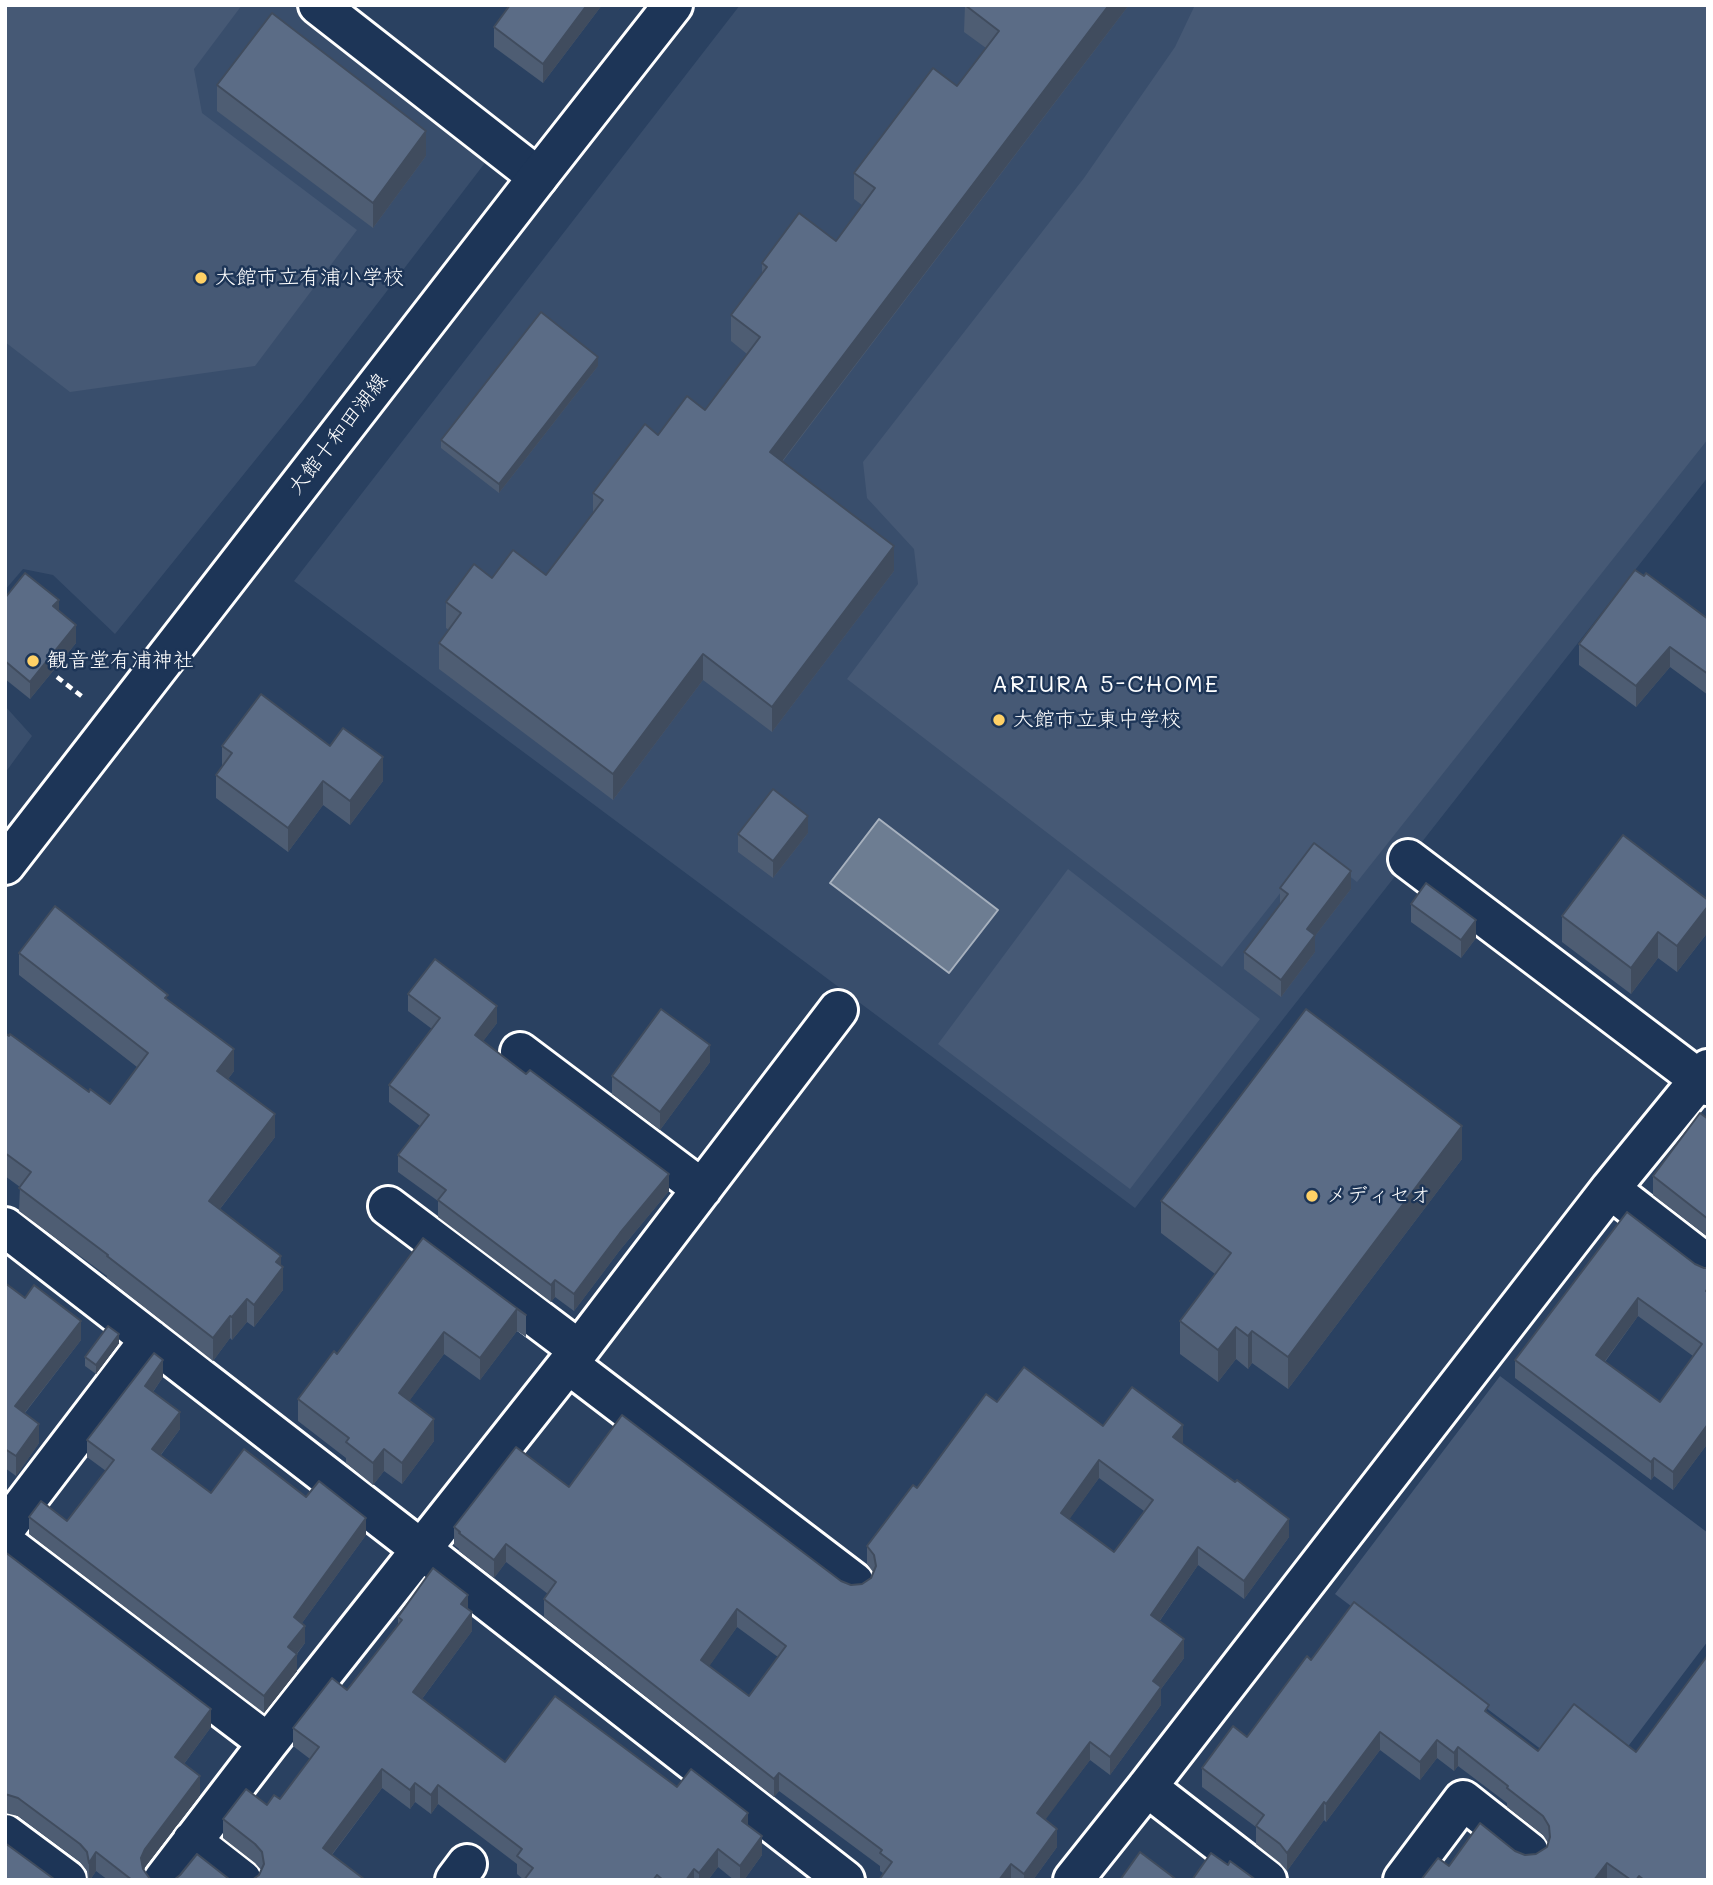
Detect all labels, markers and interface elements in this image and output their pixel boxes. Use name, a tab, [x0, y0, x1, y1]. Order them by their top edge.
place label: 大館市立有浦小学校	[215, 265, 404, 291]
marker: 大館市立有浦小学校	[193, 270, 209, 286]
street label: 大館十和田湖線	[283, 368, 393, 500]
place label: 観音堂有浦神社	[47, 648, 194, 674]
marker: 観音堂有浦神社	[25, 653, 41, 669]
district label: ARIURA 5-CHOME	[994, 671, 1218, 699]
place label: 大館市立東中学校	[1013, 707, 1181, 733]
marker: 大館市立東中学校	[991, 712, 1007, 728]
place label: メディセオ	[1326, 1183, 1431, 1209]
marker: メディセオ	[1304, 1188, 1320, 1204]

